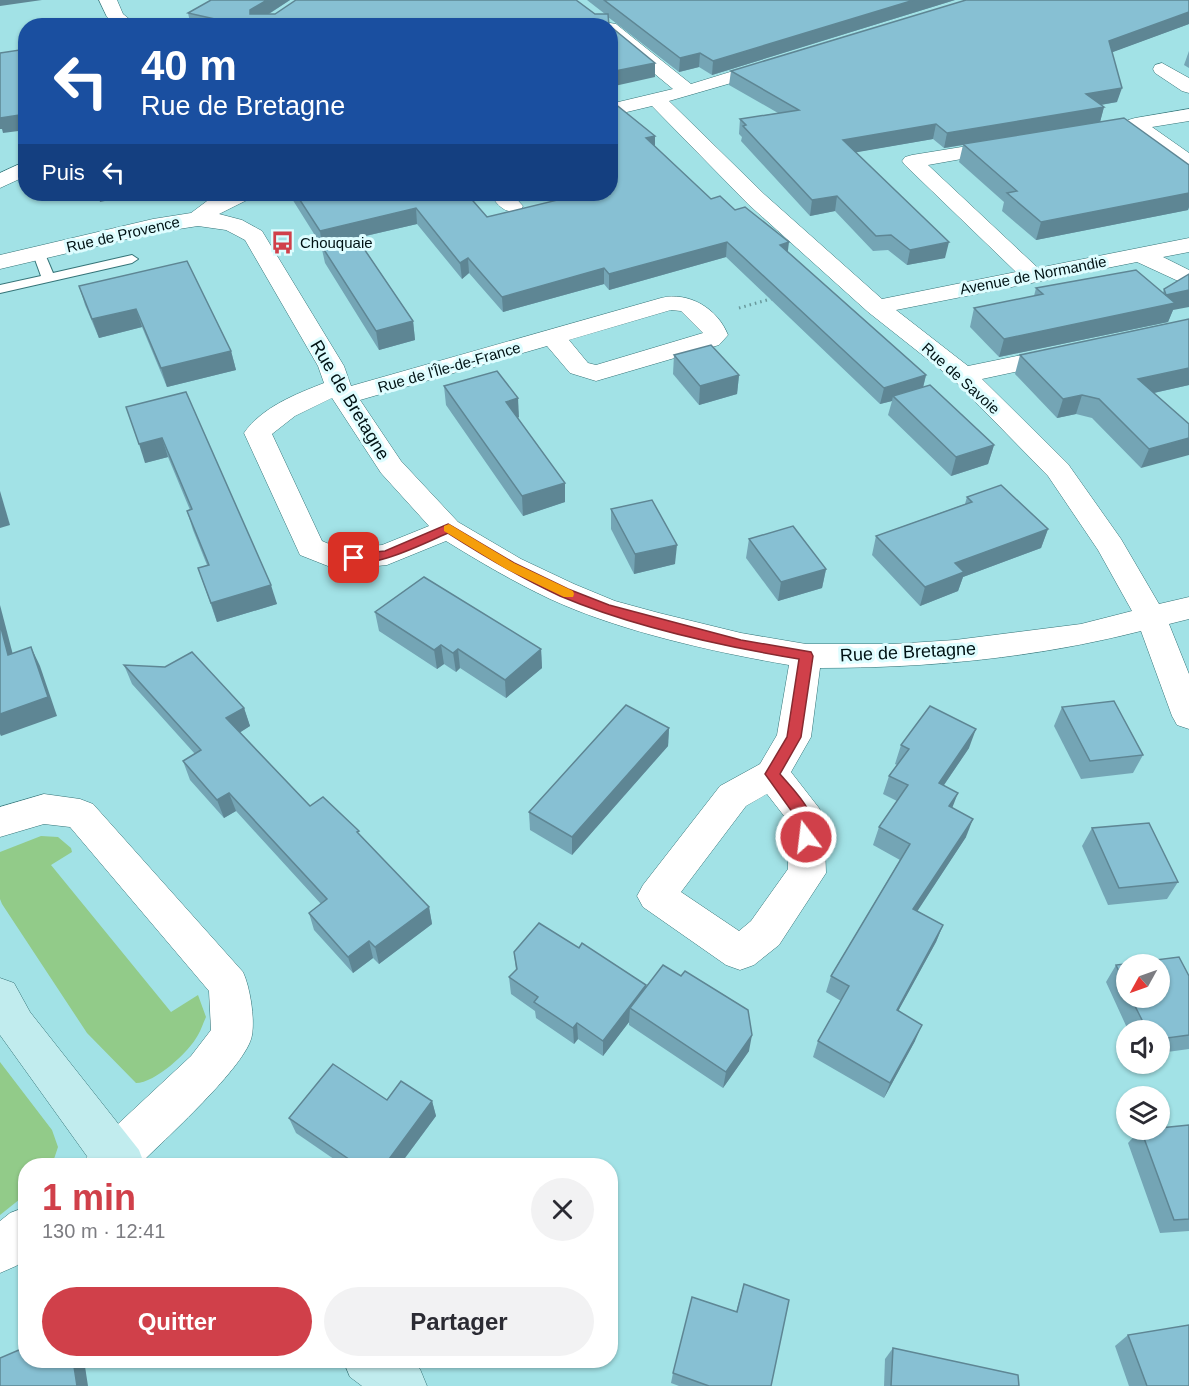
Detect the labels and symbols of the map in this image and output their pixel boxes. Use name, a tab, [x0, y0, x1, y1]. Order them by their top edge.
street label: Rue de Provence	[65, 213, 181, 255]
bus stop icon: Chouquaie	[269, 229, 295, 255]
place label: Chouquaie	[300, 234, 373, 251]
street label: Avenue de Normandie	[958, 252, 1108, 298]
street label: Rue de Bretagne	[306, 337, 394, 463]
street label: Rue de l'Île-de-France	[376, 338, 522, 396]
street label: Rue de Savoie	[919, 339, 1003, 417]
pin	[328, 532, 379, 583]
street label: Rue de Bretagne	[840, 638, 976, 666]
position arrow	[774, 805, 838, 869]
north arrow	[1116, 954, 1170, 1008]

